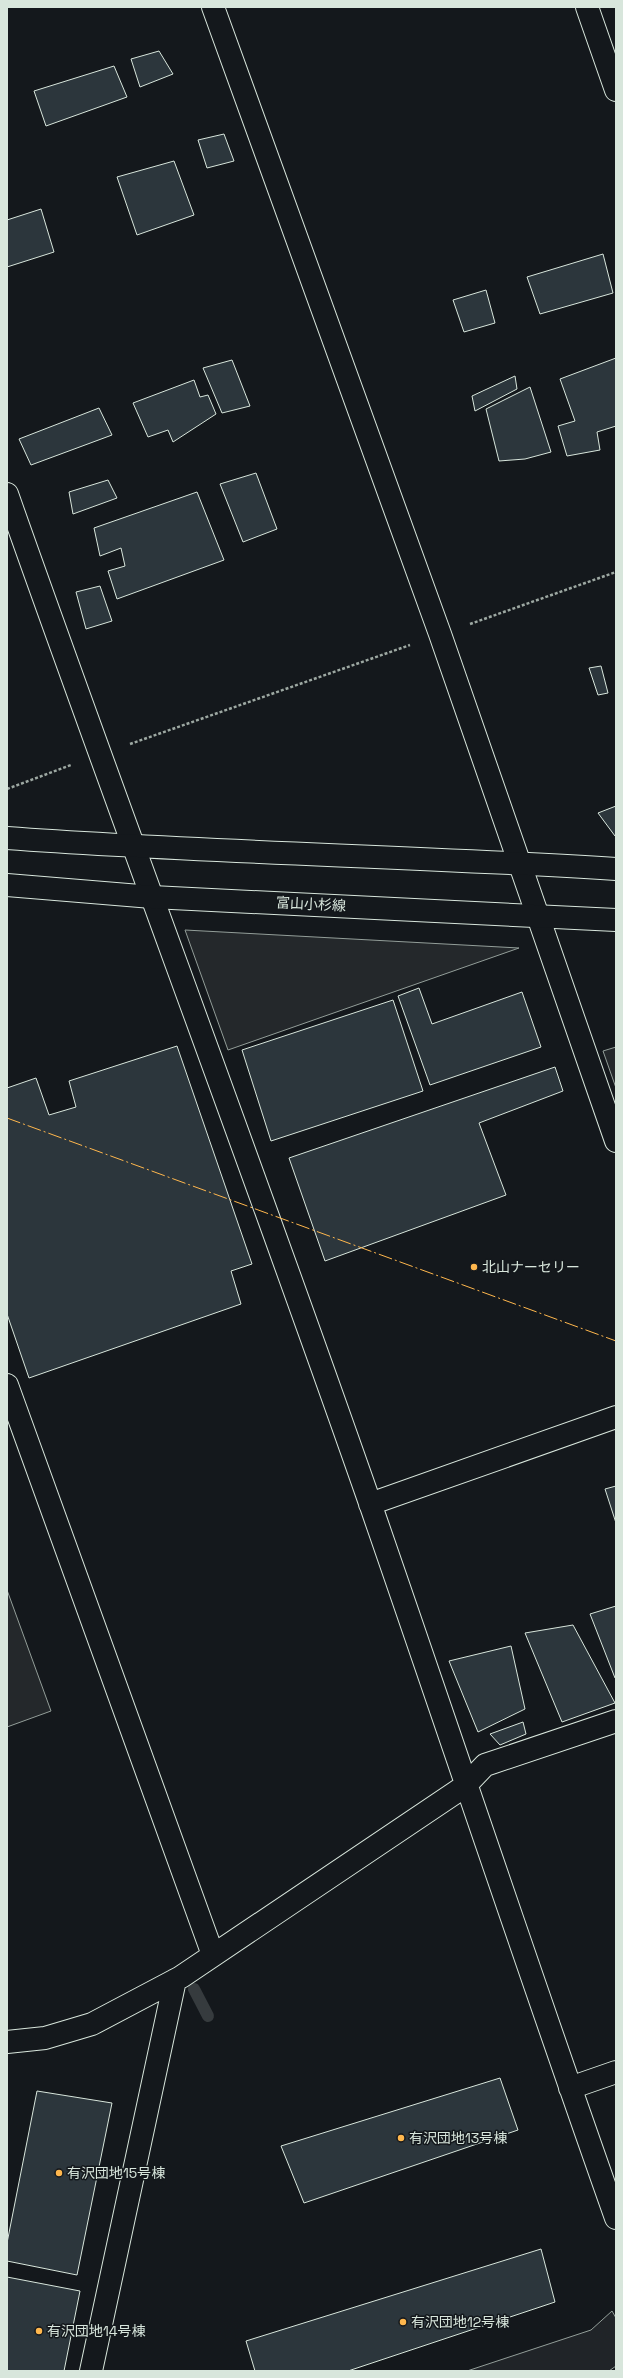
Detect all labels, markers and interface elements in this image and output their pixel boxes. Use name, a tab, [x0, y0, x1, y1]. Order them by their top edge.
street label: 富山小杉線	[276, 893, 346, 915]
place label: 北山ナーセリー	[482, 1258, 580, 1276]
marker: 北山ナーセリー	[469, 1262, 479, 1272]
place label: 有沢団地13号棟	[409, 2129, 507, 2147]
marker: 有沢団地13号棟	[396, 2133, 406, 2143]
place label: 有沢団地15号棟	[67, 2164, 165, 2182]
marker: 有沢団地15号棟	[54, 2168, 64, 2178]
place label: 有沢団地12号棟	[411, 2313, 509, 2331]
marker: 有沢団地12号棟	[398, 2317, 408, 2327]
place label: 有沢団地14号棟	[47, 2322, 146, 2340]
marker: 有沢団地14号棟	[34, 2326, 44, 2336]

